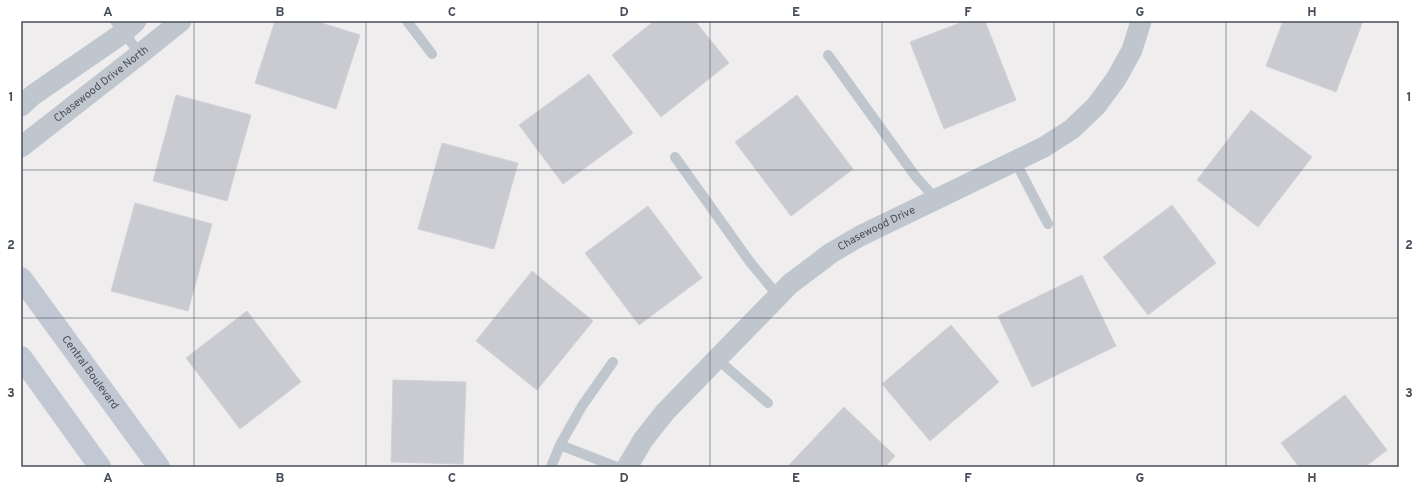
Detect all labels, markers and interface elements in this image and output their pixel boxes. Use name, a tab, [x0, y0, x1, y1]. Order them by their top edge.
text: A	[103, 5, 113, 21]
text: B	[276, 5, 285, 21]
text: C	[448, 5, 456, 21]
text: D	[619, 5, 629, 21]
text: E	[792, 5, 800, 21]
text: F	[964, 5, 972, 21]
text: G	[1136, 5, 1145, 21]
text: H	[1307, 5, 1317, 21]
street label: Chasewood Drive North	[51, 43, 152, 126]
text: 1	[8, 90, 14, 106]
text: 1	[1406, 90, 1412, 106]
street label: Chasewood Drive	[835, 203, 918, 254]
text: 2	[7, 238, 15, 254]
text: 2	[1405, 238, 1413, 254]
street label: Central Boulevard	[58, 333, 122, 412]
text: 3	[7, 386, 15, 402]
text: 3	[1405, 386, 1413, 402]
text: A	[103, 471, 113, 487]
text: B	[276, 471, 285, 487]
text: C	[448, 471, 456, 487]
text: D	[619, 471, 629, 487]
text: E	[792, 471, 800, 487]
text: F	[964, 471, 972, 487]
text: G	[1136, 471, 1145, 487]
text: H	[1307, 471, 1317, 487]

